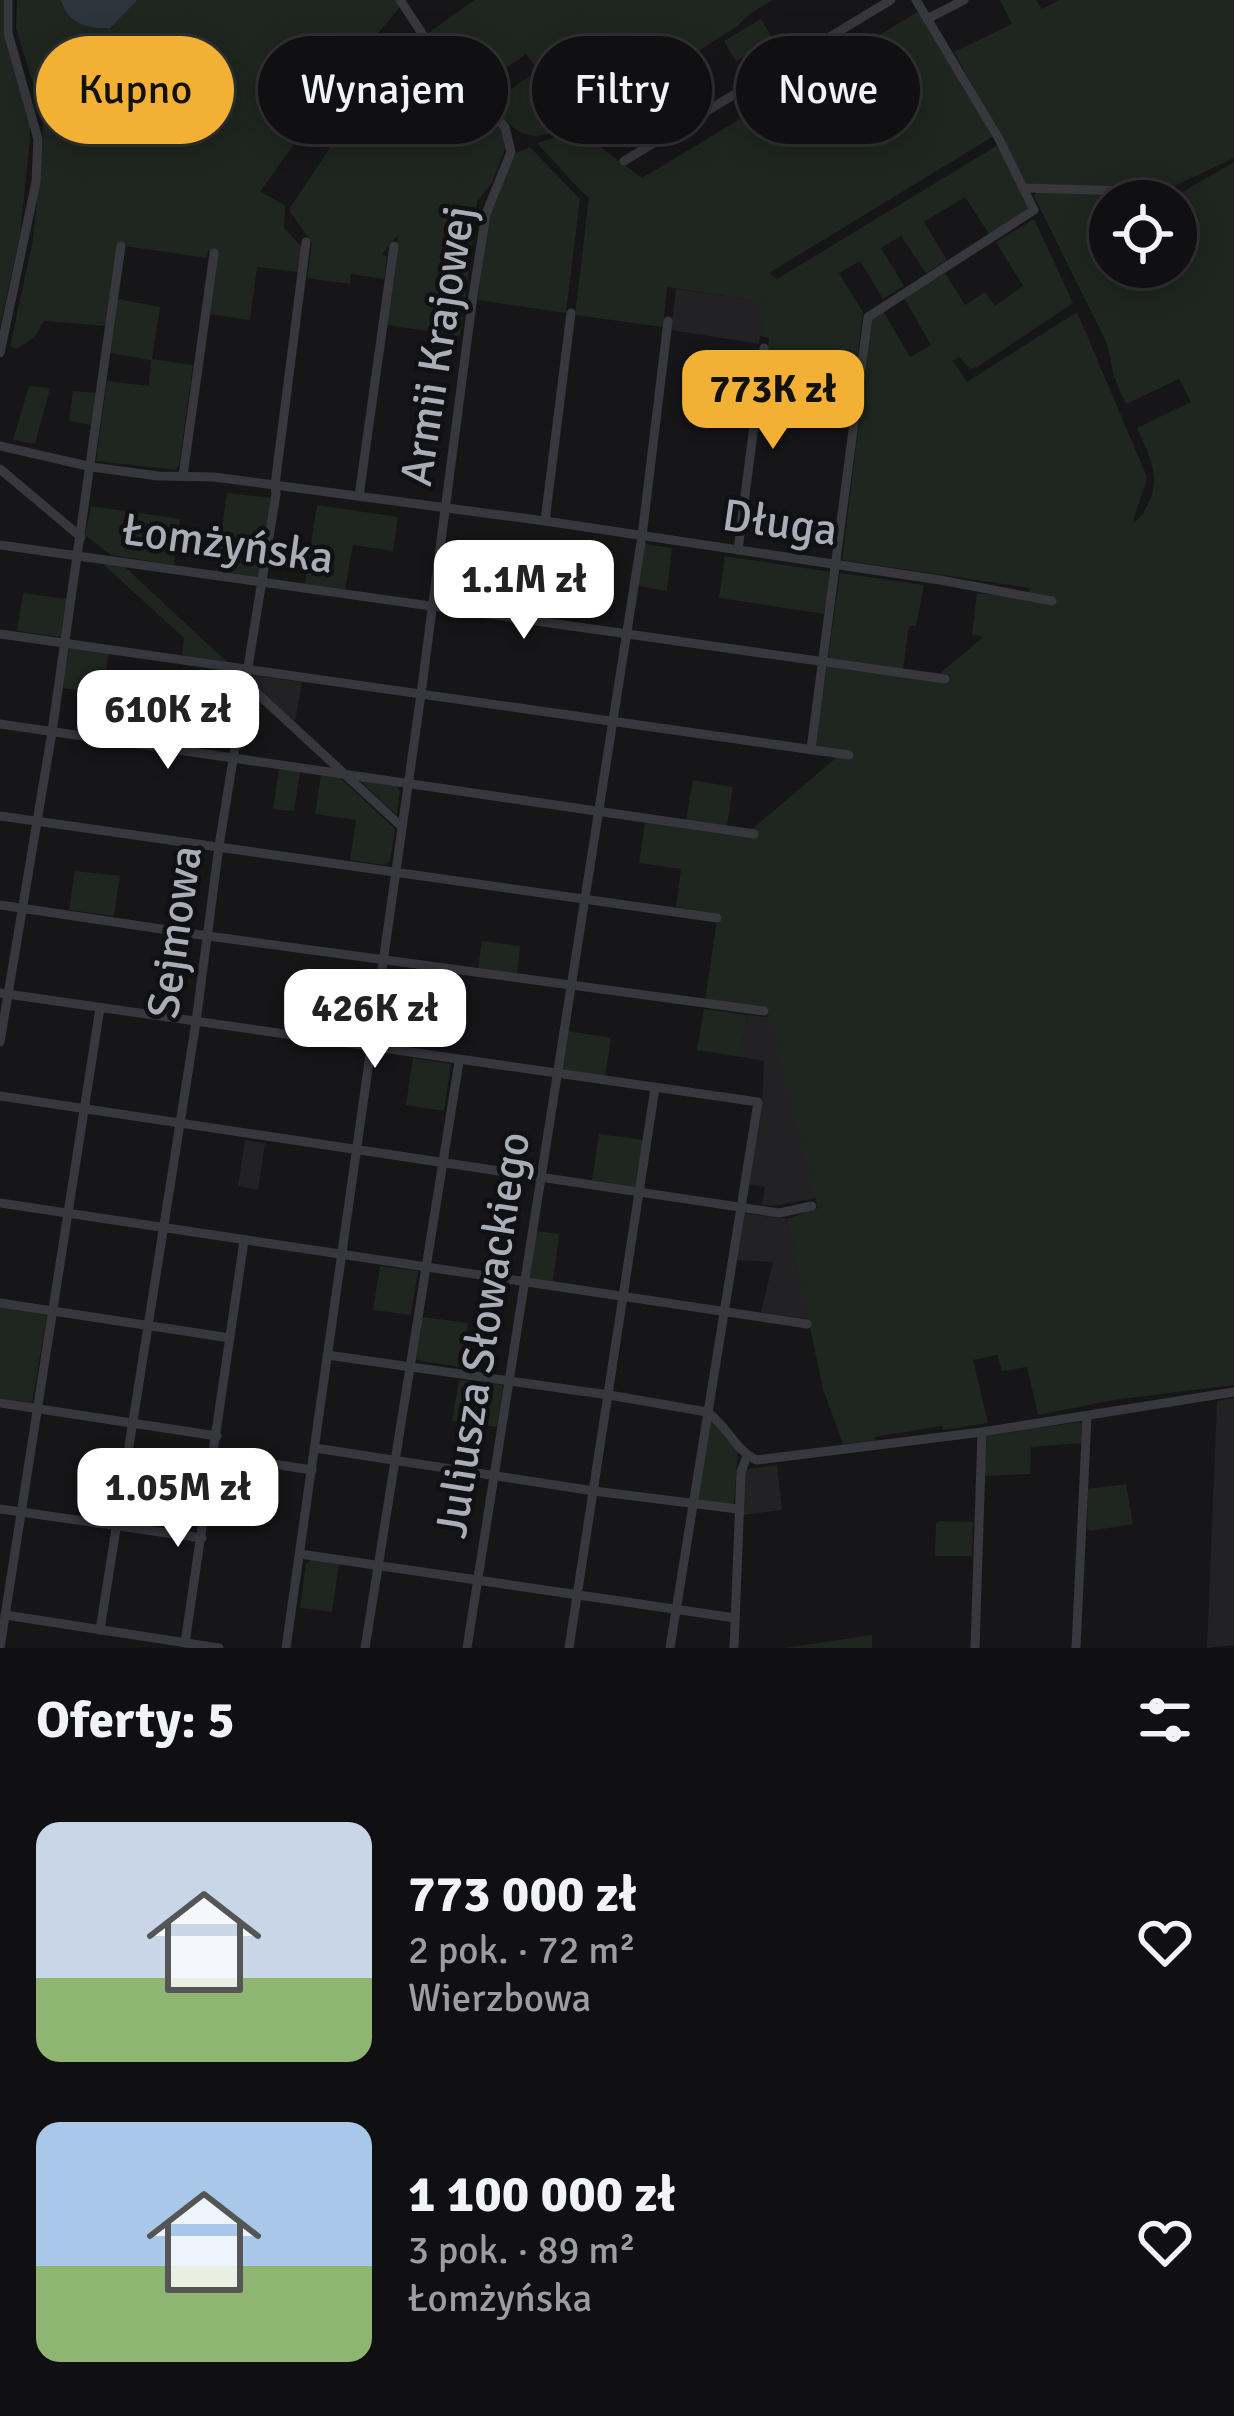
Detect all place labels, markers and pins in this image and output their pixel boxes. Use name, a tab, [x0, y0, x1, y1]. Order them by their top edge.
pin: 773K zł	[662, 350, 884, 452]
pin: 1.1M zł	[413, 540, 635, 642]
pin: 610K zł	[57, 670, 279, 772]
pin: 426K zł	[264, 969, 486, 1071]
pin: 1.05M zł	[54, 1448, 302, 1550]

